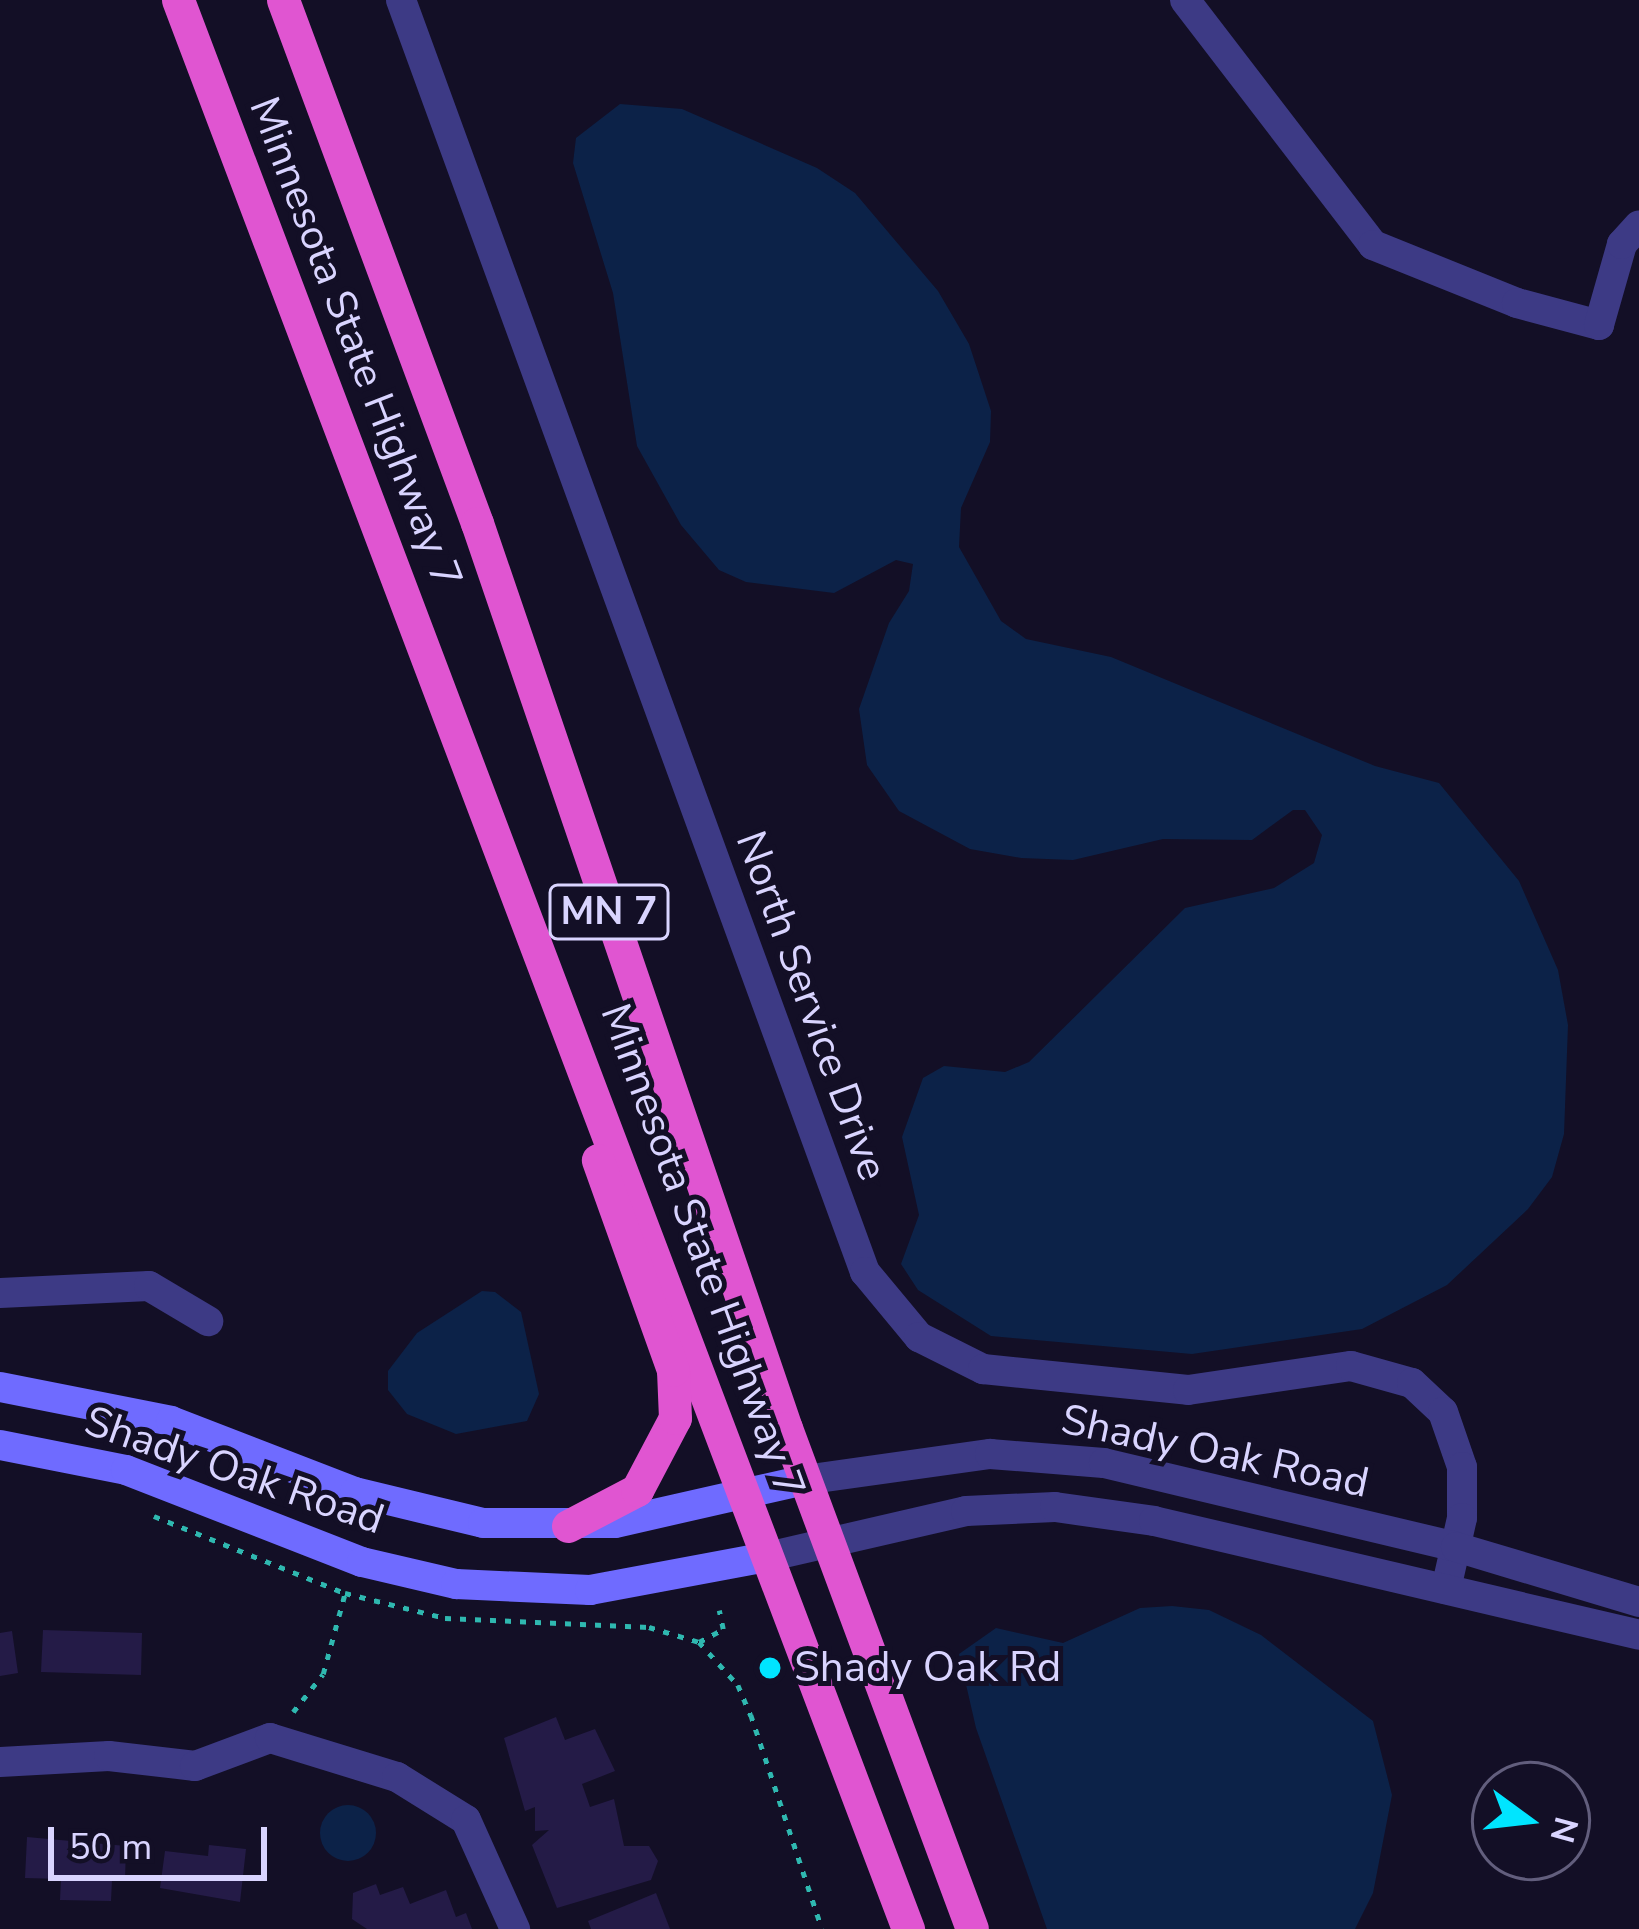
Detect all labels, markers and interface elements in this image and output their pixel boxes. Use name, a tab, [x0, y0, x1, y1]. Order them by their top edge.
street label: Minnesota State Highway 7	[238, 90, 472, 596]
street label: North Service Drive	[724, 825, 898, 1187]
road number: MN 7	[546, 879, 672, 945]
street label: Minnesota State Highway 7	[589, 997, 815, 1505]
street label: Shady Oak Road	[1057, 1395, 1373, 1509]
street label: Shady Oak Road	[78, 1396, 390, 1546]
place label: Shady Oak Rd	[794, 1643, 1061, 1693]
marker: Shady Oak Rd	[757, 1655, 783, 1681]
north arrow	[1471, 1761, 1591, 1881]
scale bar	[54, 1803, 273, 1877]
text: N	[1538, 1812, 1588, 1847]
text: 50 m	[69, 1823, 152, 1872]

